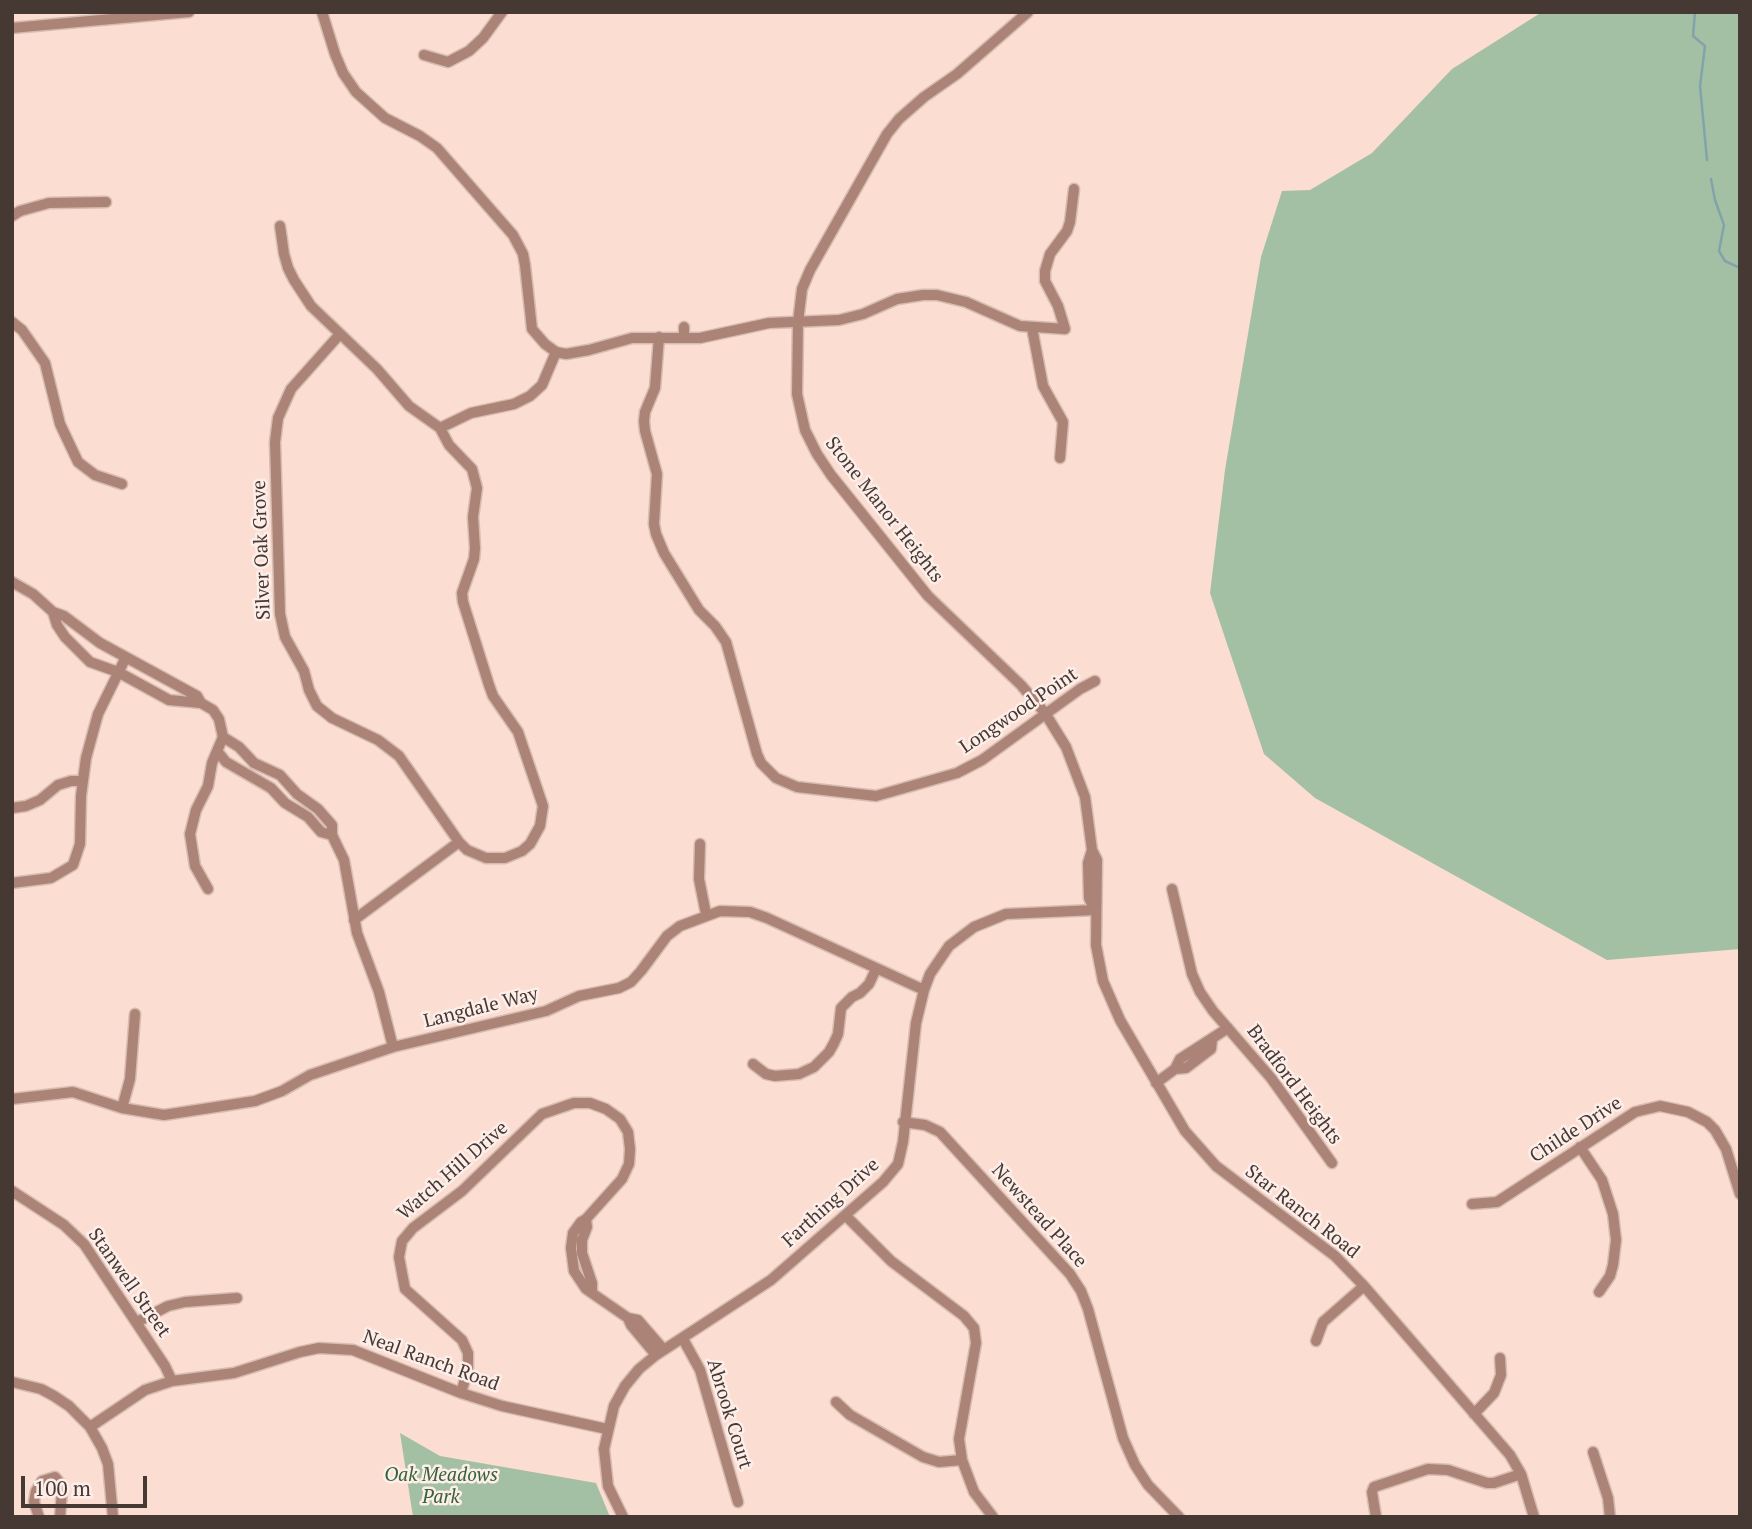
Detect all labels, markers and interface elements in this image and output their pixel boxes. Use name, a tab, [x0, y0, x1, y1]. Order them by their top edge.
street label: Stone Manor Heights	[820, 433, 948, 587]
street label: Silver Oak Grove	[248, 480, 276, 620]
street label: Longwood Point	[956, 663, 1082, 759]
street label: Langdale Way	[421, 983, 541, 1033]
street label: Bradford Heights	[1242, 1021, 1346, 1149]
street label: Childe Drive	[1526, 1092, 1626, 1168]
street label: Watch Hill Drive	[393, 1117, 513, 1225]
street label: Farthing Drive	[778, 1154, 884, 1252]
street label: Newstead Place	[987, 1159, 1091, 1273]
street label: Star Ranch Road	[1240, 1160, 1364, 1264]
street label: Stanwell Street	[83, 1224, 175, 1342]
street label: Neal Ranch Road	[360, 1326, 502, 1396]
street label: Abrook Court	[701, 1356, 757, 1472]
scale bar	[24, 1462, 150, 1506]
park label: Oak Meadows Park	[384, 1465, 498, 1509]
text: 100 m	[34, 1474, 91, 1502]

